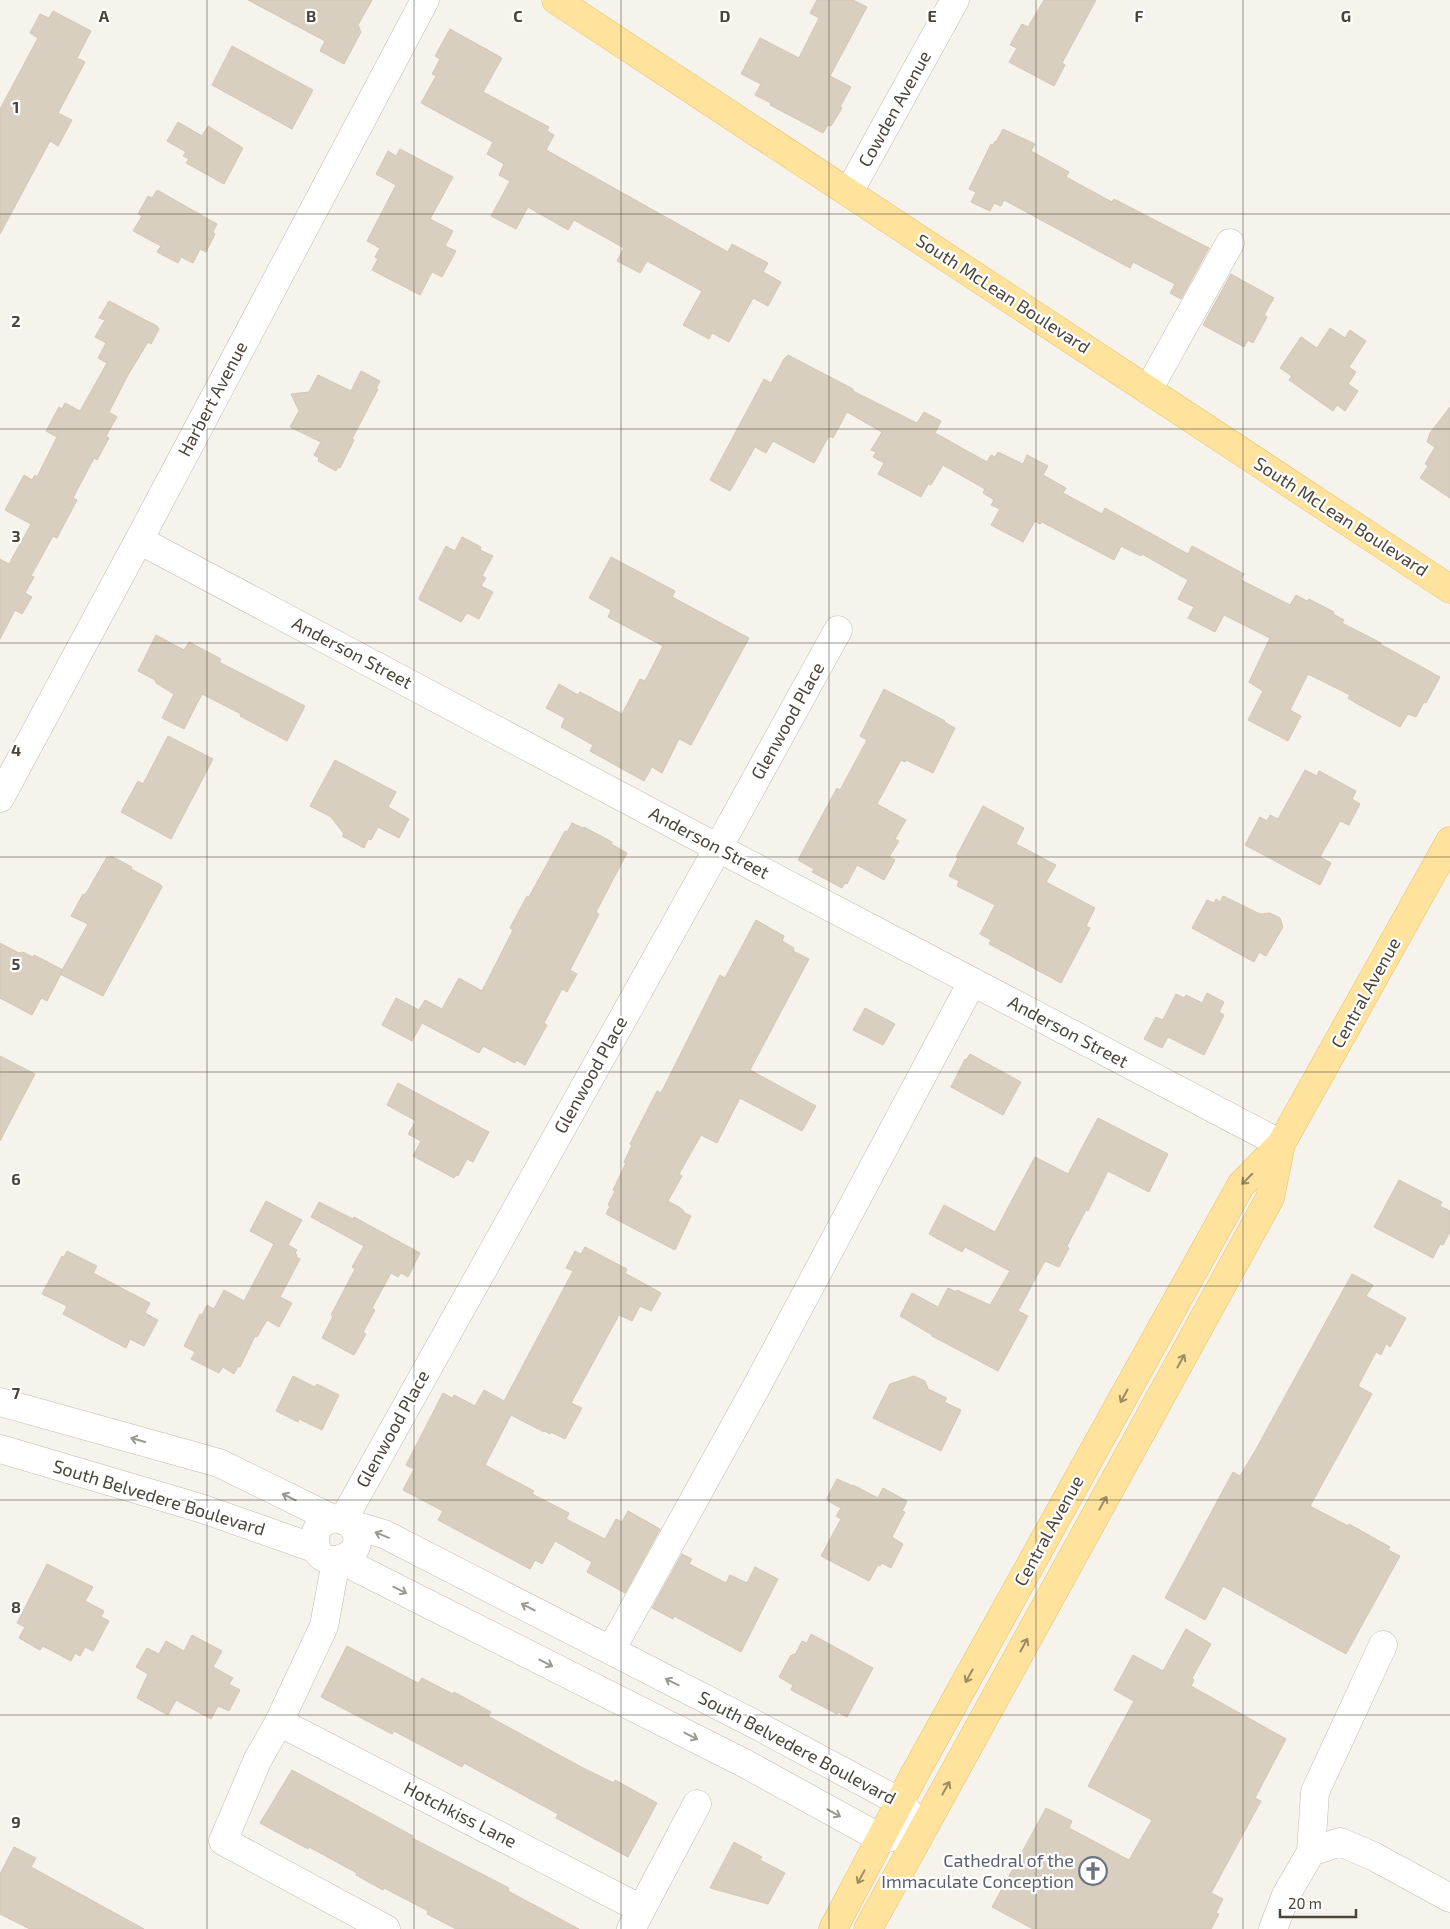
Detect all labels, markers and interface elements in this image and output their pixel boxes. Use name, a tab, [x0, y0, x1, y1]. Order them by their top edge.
text: A	[99, 6, 110, 25]
text: B	[306, 6, 316, 25]
text: C	[513, 6, 523, 25]
text: D	[720, 6, 731, 25]
text: E	[927, 6, 937, 25]
text: F	[1135, 6, 1144, 25]
text: G	[1341, 6, 1351, 25]
street label: Cowden Avenue	[853, 47, 935, 171]
text: 1	[13, 97, 19, 116]
street label: South McLean Boulevard	[912, 229, 1095, 358]
text: 2	[11, 311, 21, 330]
street label: Harbert Avenue	[173, 337, 252, 460]
street label: South McLean Boulevard	[1250, 452, 1433, 581]
text: 3	[11, 526, 21, 545]
street label: Anderson Street	[289, 611, 416, 693]
street label: Glenwood Place	[746, 658, 828, 783]
text: 4	[11, 740, 21, 759]
street label: Anderson Street	[646, 801, 773, 883]
street label: Central Avenue	[1326, 933, 1405, 1052]
text: 5	[12, 954, 21, 973]
street label: Anderson Street	[1005, 990, 1132, 1072]
street label: Glenwood Place	[549, 1012, 631, 1137]
text: 6	[11, 1169, 21, 1188]
one-way arrow	[1241, 1173, 1253, 1185]
one-way arrow	[1176, 1353, 1186, 1368]
street label: Glenwood Place	[351, 1366, 433, 1491]
text: 7	[12, 1383, 21, 1402]
one-way arrow	[1119, 1388, 1128, 1403]
one-way arrow	[130, 1435, 146, 1445]
street label: South Belvedere Boulevard	[51, 1454, 268, 1540]
street label: Central Avenue	[1009, 1471, 1088, 1590]
one-way arrow	[282, 1492, 297, 1501]
one-way arrow	[1098, 1496, 1108, 1511]
one-way arrow	[375, 1529, 390, 1538]
one-way arrow	[393, 1585, 408, 1595]
text: 8	[11, 1597, 21, 1616]
one-way arrow	[520, 1602, 535, 1612]
one-way arrow	[1019, 1638, 1029, 1653]
one-way arrow	[538, 1658, 553, 1668]
one-way arrow	[964, 1668, 973, 1683]
one-way arrow	[665, 1677, 680, 1686]
street label: South Belvedere Boulevard	[695, 1686, 900, 1809]
one-way arrow	[683, 1732, 698, 1741]
street label: Hotchkiss Lane	[400, 1776, 520, 1852]
one-way arrow	[941, 1780, 951, 1795]
one-way arrow	[826, 1808, 840, 1818]
text: 9	[11, 1812, 21, 1831]
place label: Cathedral of the Immaculate Conception	[881, 1849, 1074, 1892]
church icon: Cathedral of the Immaculate Conception	[1078, 1856, 1108, 1886]
one-way arrow	[856, 1869, 866, 1883]
scale bar	[1280, 1886, 1356, 1918]
text: 20 m	[1288, 1894, 1322, 1912]

